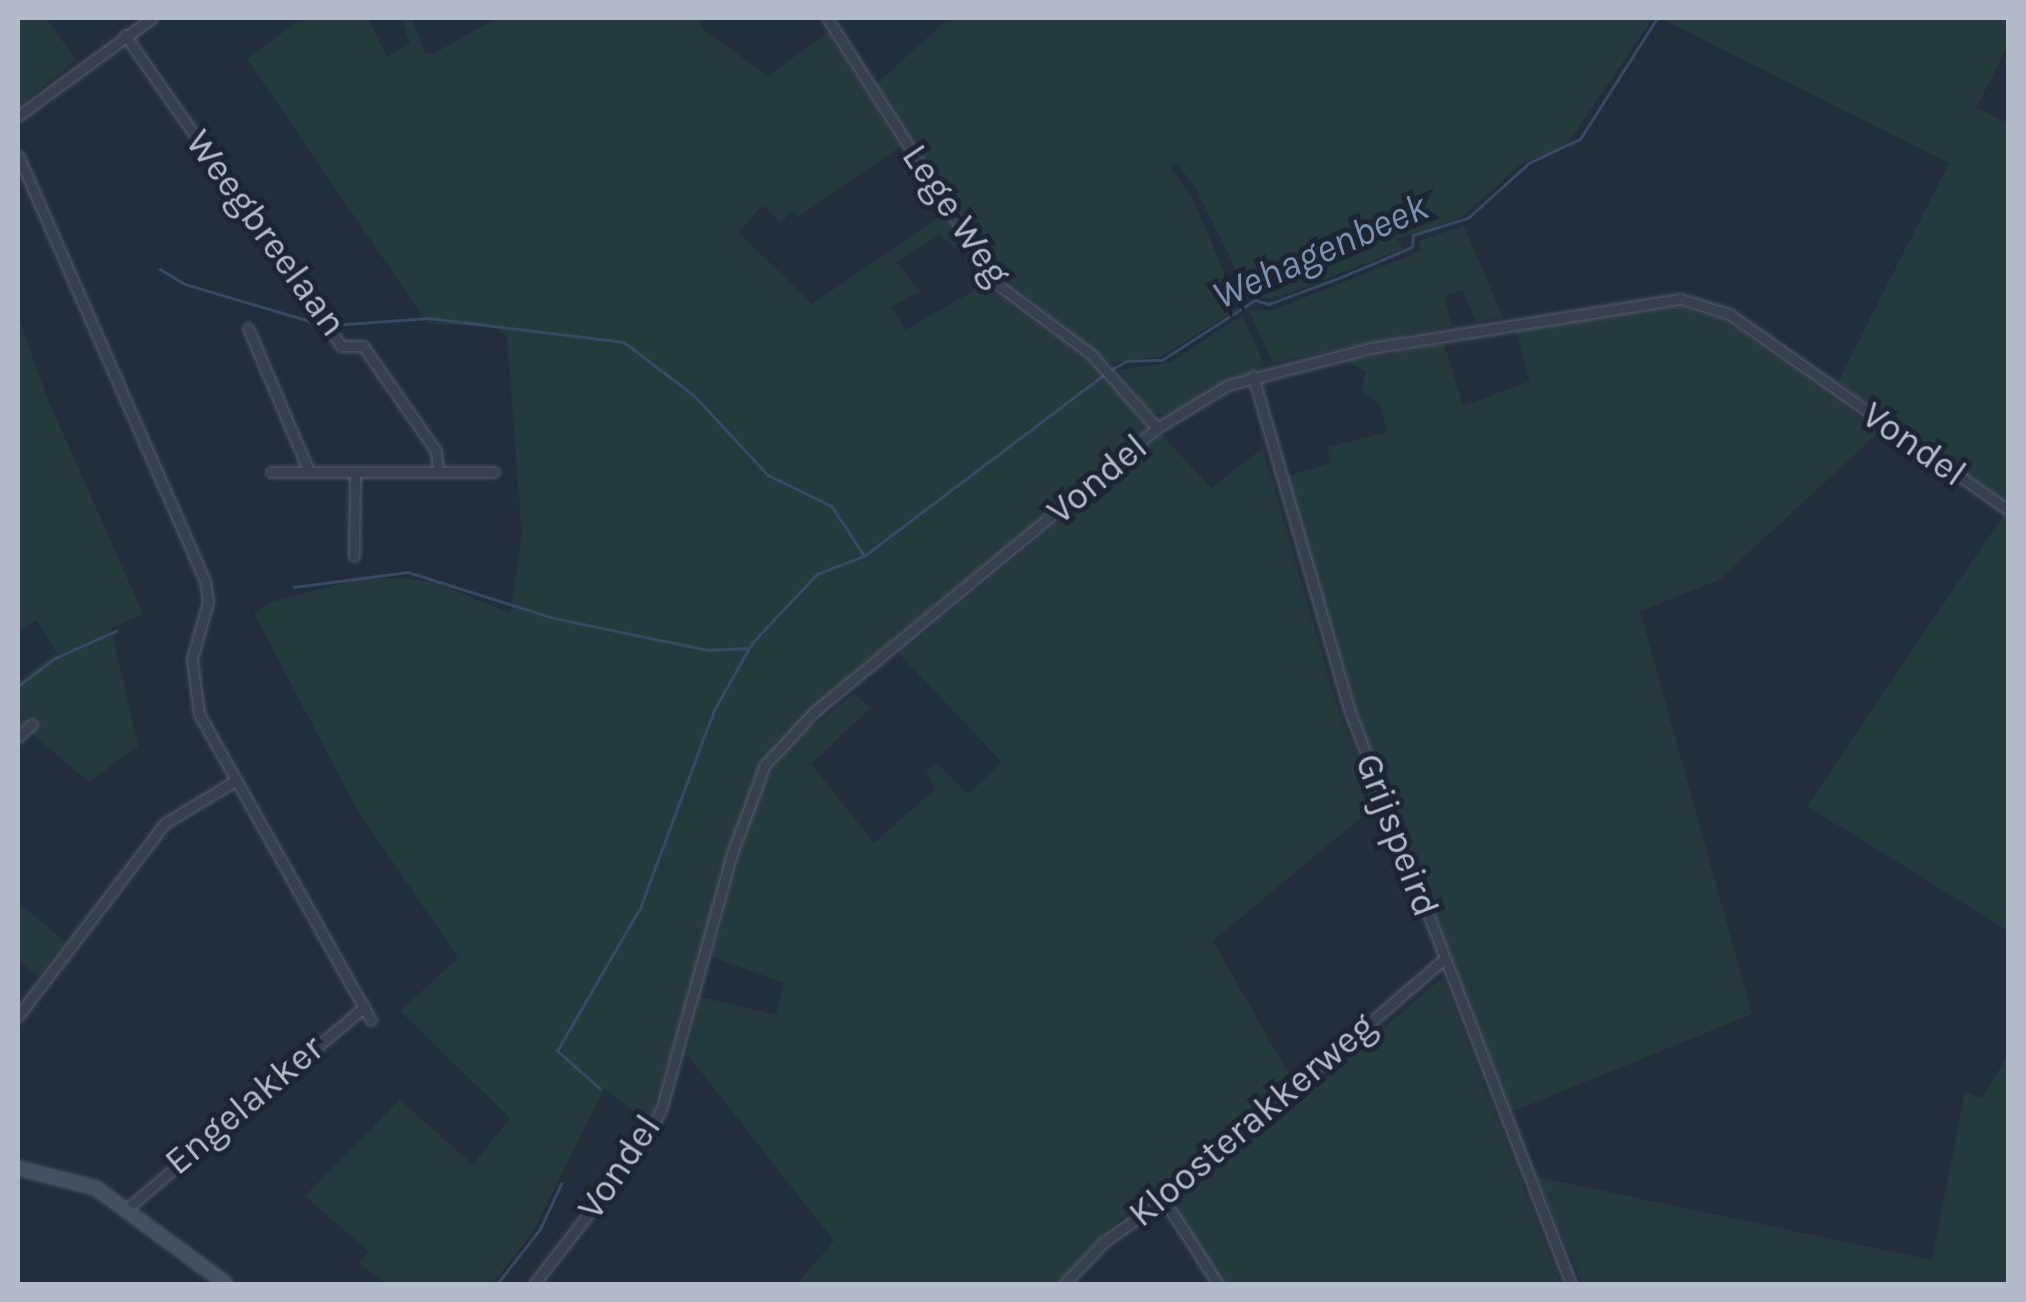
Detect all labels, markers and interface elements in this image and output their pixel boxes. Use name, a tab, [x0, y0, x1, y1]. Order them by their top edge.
street label: Weegbreelaan	[176, 121, 356, 345]
street label: Lege Weg	[892, 136, 1020, 294]
water label: Wehagenbeek	[1205, 182, 1435, 320]
street label: Vondel	[1853, 392, 1975, 496]
street label: Vondel	[1038, 424, 1156, 534]
street label: Grijspeird	[1345, 747, 1449, 923]
street label: Kloosterakkerweg	[1119, 1003, 1385, 1237]
street label: Engelakker	[155, 1026, 333, 1184]
street label: Vondel	[568, 1106, 670, 1228]

